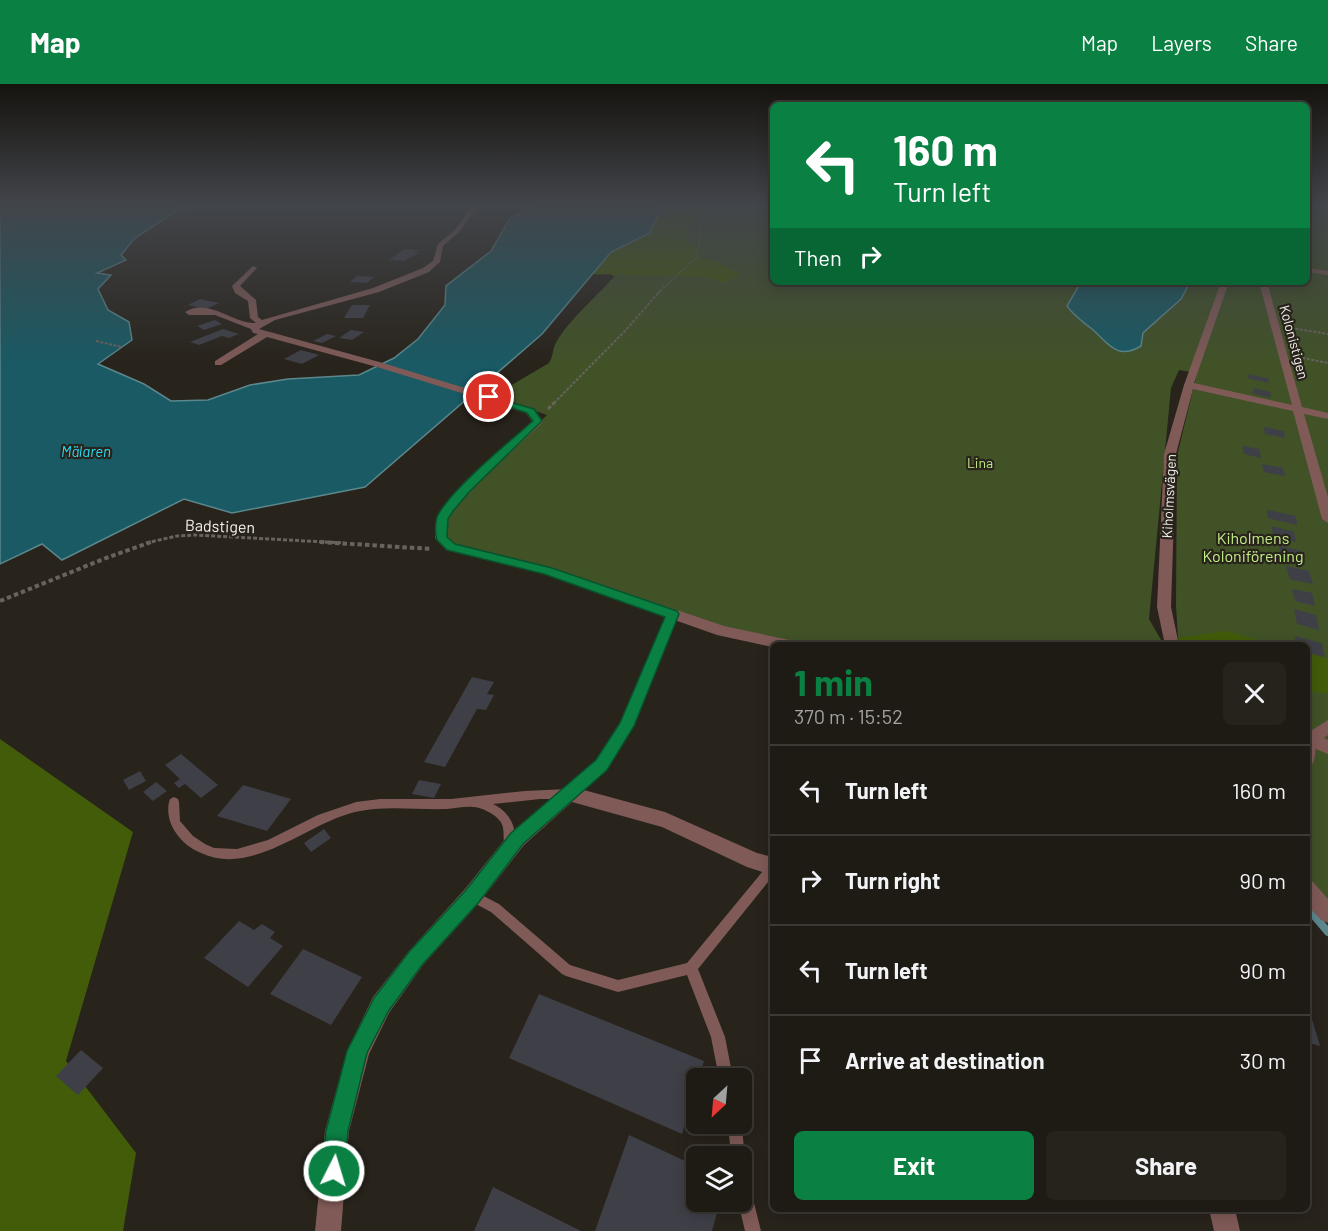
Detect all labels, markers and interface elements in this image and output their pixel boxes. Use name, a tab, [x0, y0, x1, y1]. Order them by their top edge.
text: Map	[30, 25, 81, 59]
text: Map	[1081, 30, 1118, 55]
text: Layers	[1151, 30, 1212, 55]
text: Share	[1245, 30, 1298, 55]
text: 160 m	[893, 124, 998, 174]
icon: left	[794, 126, 872, 204]
text: Turn left	[893, 175, 991, 207]
icon: right	[854, 240, 887, 273]
text: Then	[794, 244, 842, 270]
street label: Kolonistigen	[1276, 303, 1313, 381]
pin	[463, 371, 514, 422]
icon: arrive	[472, 380, 505, 413]
water label: Mälaren	[61, 442, 111, 460]
street label: Kiholmsvägen	[1158, 453, 1179, 539]
park label: Lina	[967, 454, 993, 471]
street label: Badstigen	[185, 515, 255, 536]
park label: Kiholmens Koloniförening	[1202, 528, 1304, 565]
text: 1 min	[794, 660, 873, 703]
button: close	[1223, 662, 1286, 725]
text: 370 m · 15:52	[794, 704, 903, 728]
icon: left	[794, 774, 827, 807]
text: Turn left	[845, 777, 928, 803]
text: 160 m	[1232, 777, 1286, 803]
icon: right	[794, 864, 827, 897]
text: Turn right	[845, 867, 940, 893]
text: 90 m	[1240, 867, 1286, 893]
icon: left	[794, 954, 827, 987]
text: Turn left	[845, 957, 928, 983]
text: 90 m	[1240, 957, 1286, 983]
icon: arrive	[794, 1044, 827, 1077]
text: Arrive at destination	[845, 1047, 1044, 1073]
text: 30 m	[1240, 1047, 1286, 1073]
north arrow	[686, 1068, 752, 1134]
map controls	[686, 1068, 752, 1212]
button: Exit	[794, 1131, 1034, 1200]
button: Share	[1046, 1131, 1286, 1200]
position arrow	[302, 1139, 366, 1203]
button: layers	[686, 1146, 752, 1212]

